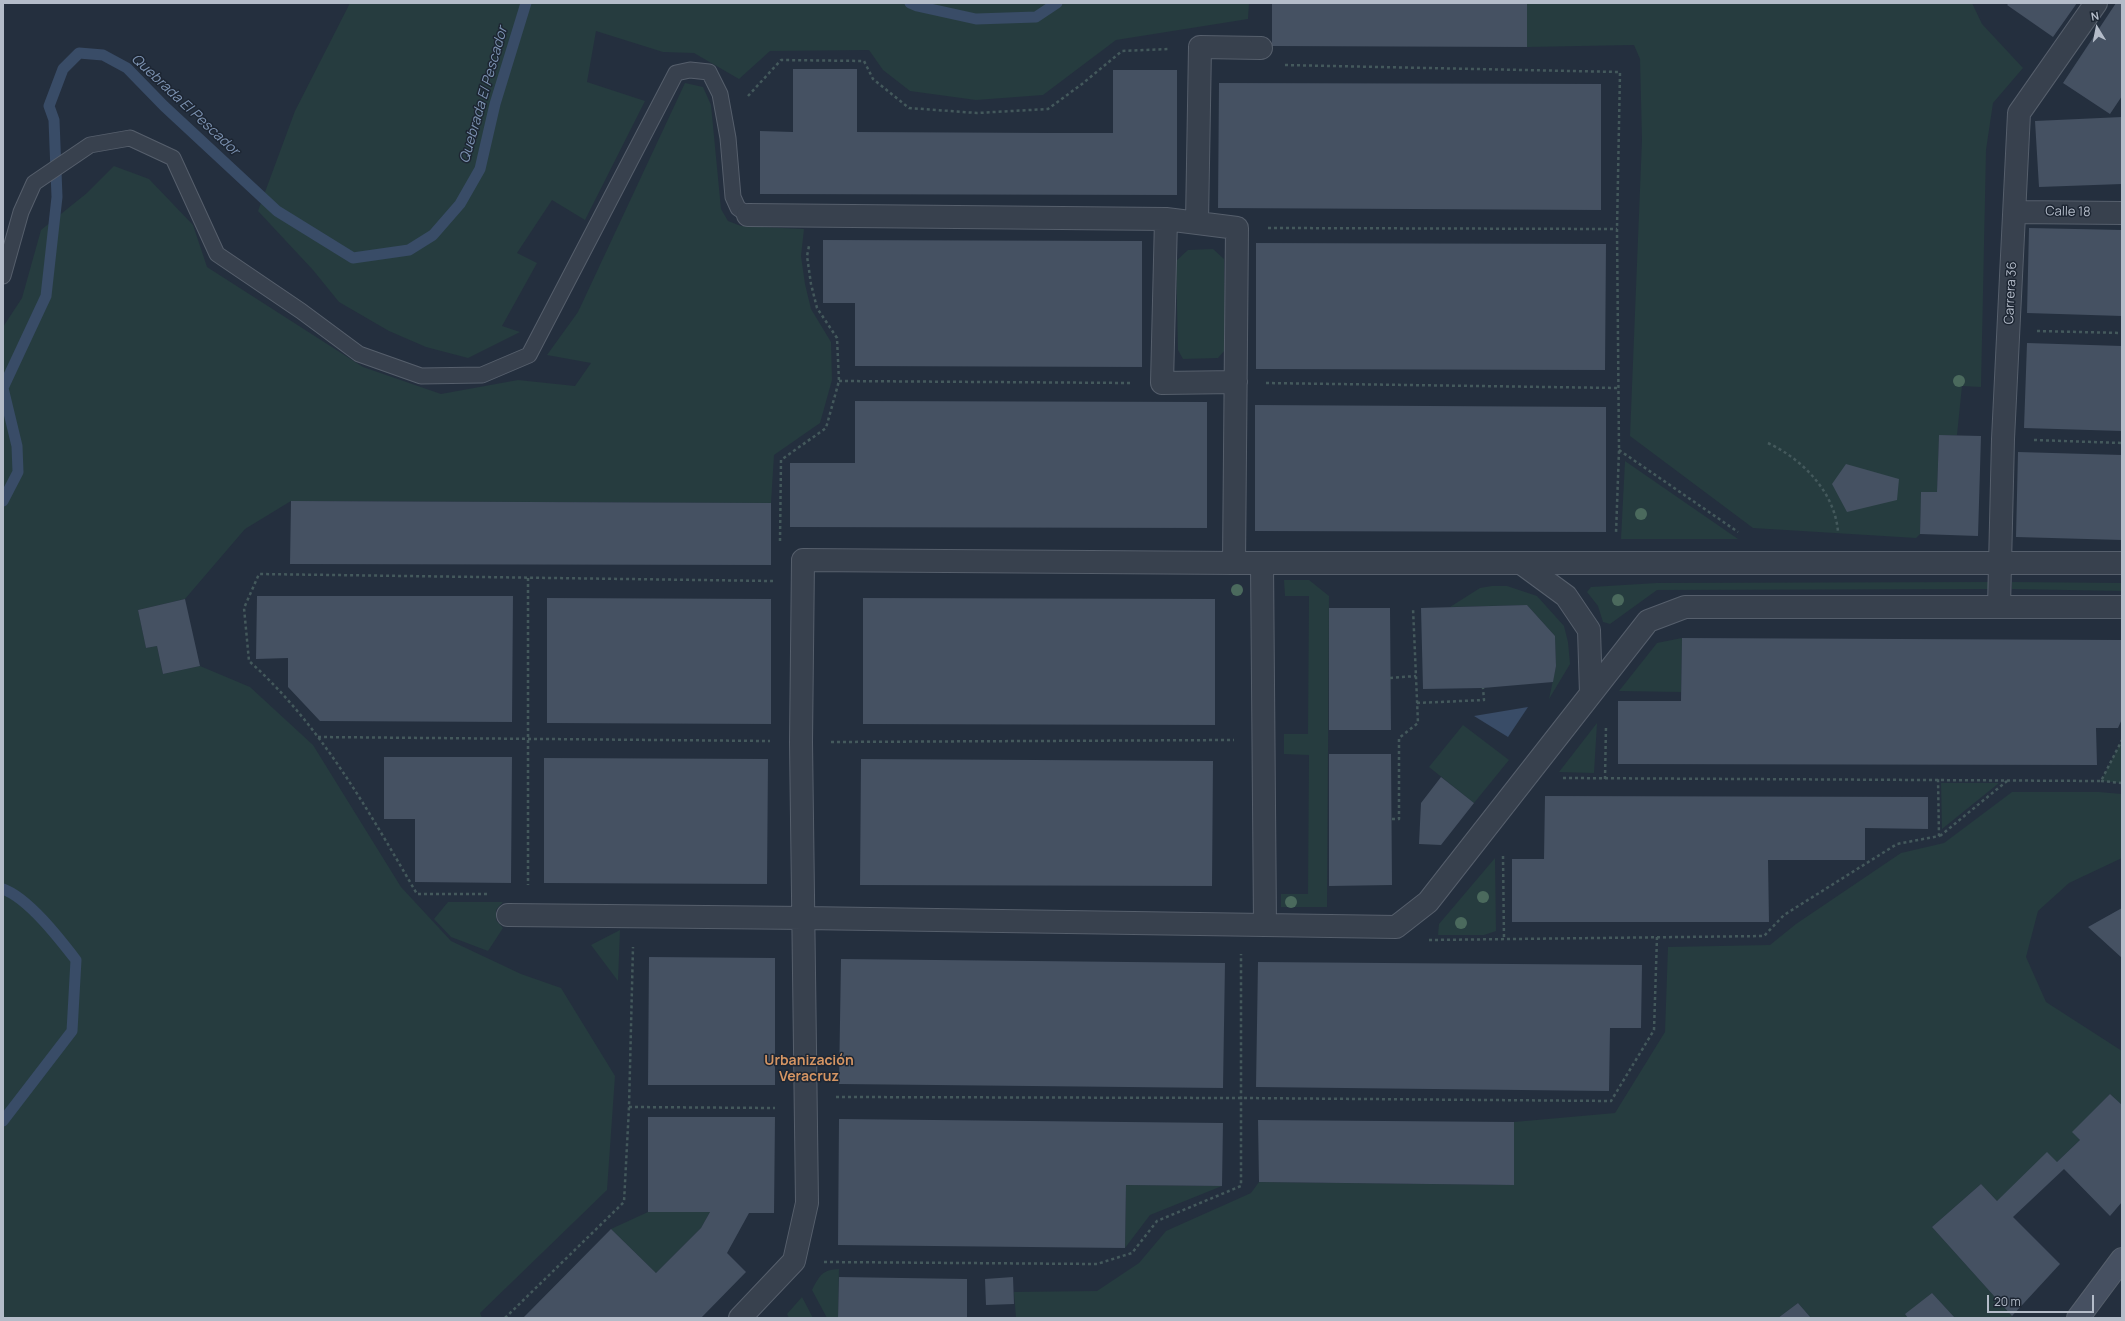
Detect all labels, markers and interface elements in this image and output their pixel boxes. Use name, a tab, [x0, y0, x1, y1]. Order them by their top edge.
north arrow	[2077, 8, 2117, 48]
text: N	[2090, 8, 2100, 24]
water label: Quebrada El Pescador	[456, 25, 512, 165]
water label: Quebrada El Pescador	[128, 51, 242, 159]
street label: Calle 18	[2045, 204, 2091, 220]
street label: Carrera 36	[2002, 261, 2020, 325]
district label: Urbanización Veracruz	[764, 1053, 854, 1086]
scale bar	[1989, 1287, 2096, 1313]
text: 20 m	[1994, 1293, 2021, 1310]

